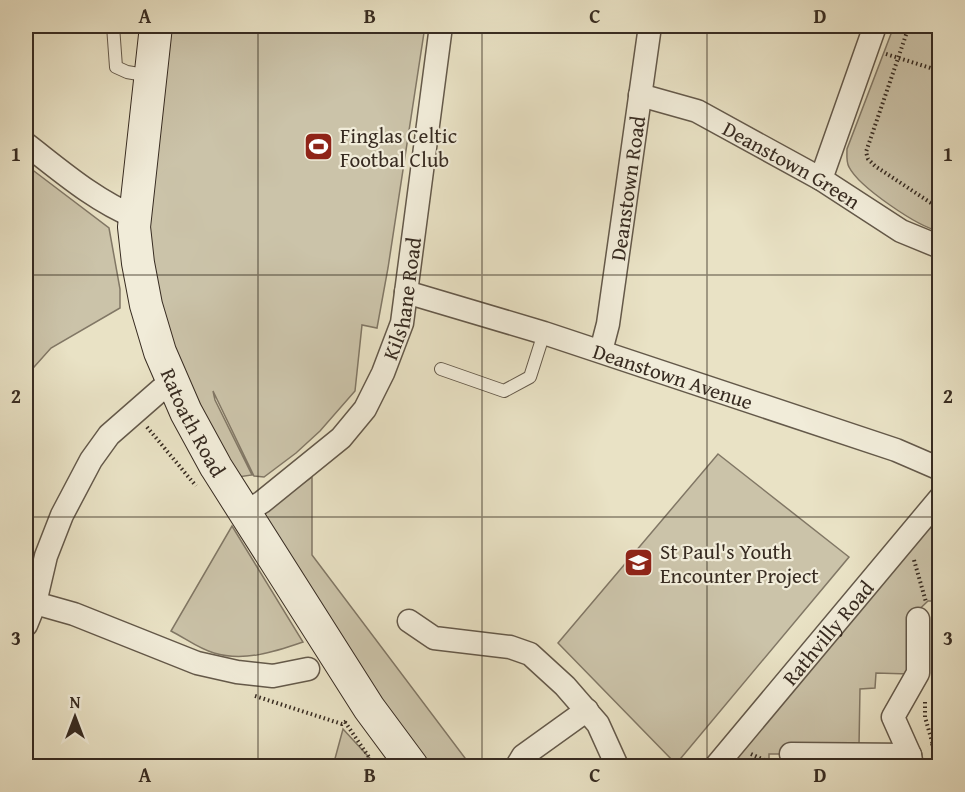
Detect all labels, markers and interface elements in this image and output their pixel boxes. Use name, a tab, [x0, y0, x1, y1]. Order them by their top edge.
text: A	[139, 1, 152, 30]
text: B	[364, 1, 376, 30]
text: C	[589, 1, 601, 30]
text: D	[813, 1, 827, 30]
street label: Deanstown Road	[602, 113, 653, 263]
street label: Deanstown Green	[717, 113, 867, 216]
place label: Finglas Celtic Footbal Club	[340, 120, 457, 175]
sports icon: Finglas Celtic Footbal Club	[303, 131, 335, 163]
text: 1	[11, 139, 21, 168]
text: 1	[943, 139, 953, 168]
street label: Kilshane Road	[374, 235, 429, 364]
street label: Deanstown Avenue	[589, 335, 757, 417]
street label: Ratoath Road	[153, 363, 234, 483]
text: 2	[11, 381, 21, 410]
text: 2	[943, 381, 953, 410]
place label: St Paul's Youth Encounter Project	[660, 536, 819, 591]
school or university icon: St Paul's Youth Encounter Project	[623, 547, 655, 579]
street label: Rathvilly Road	[774, 573, 881, 692]
text: 3	[11, 623, 21, 652]
text: 3	[943, 623, 953, 652]
north arrow	[45, 687, 105, 747]
text: N	[70, 690, 81, 714]
text: A	[139, 760, 152, 789]
text: B	[364, 760, 376, 789]
text: C	[589, 760, 601, 789]
text: D	[813, 760, 827, 789]

